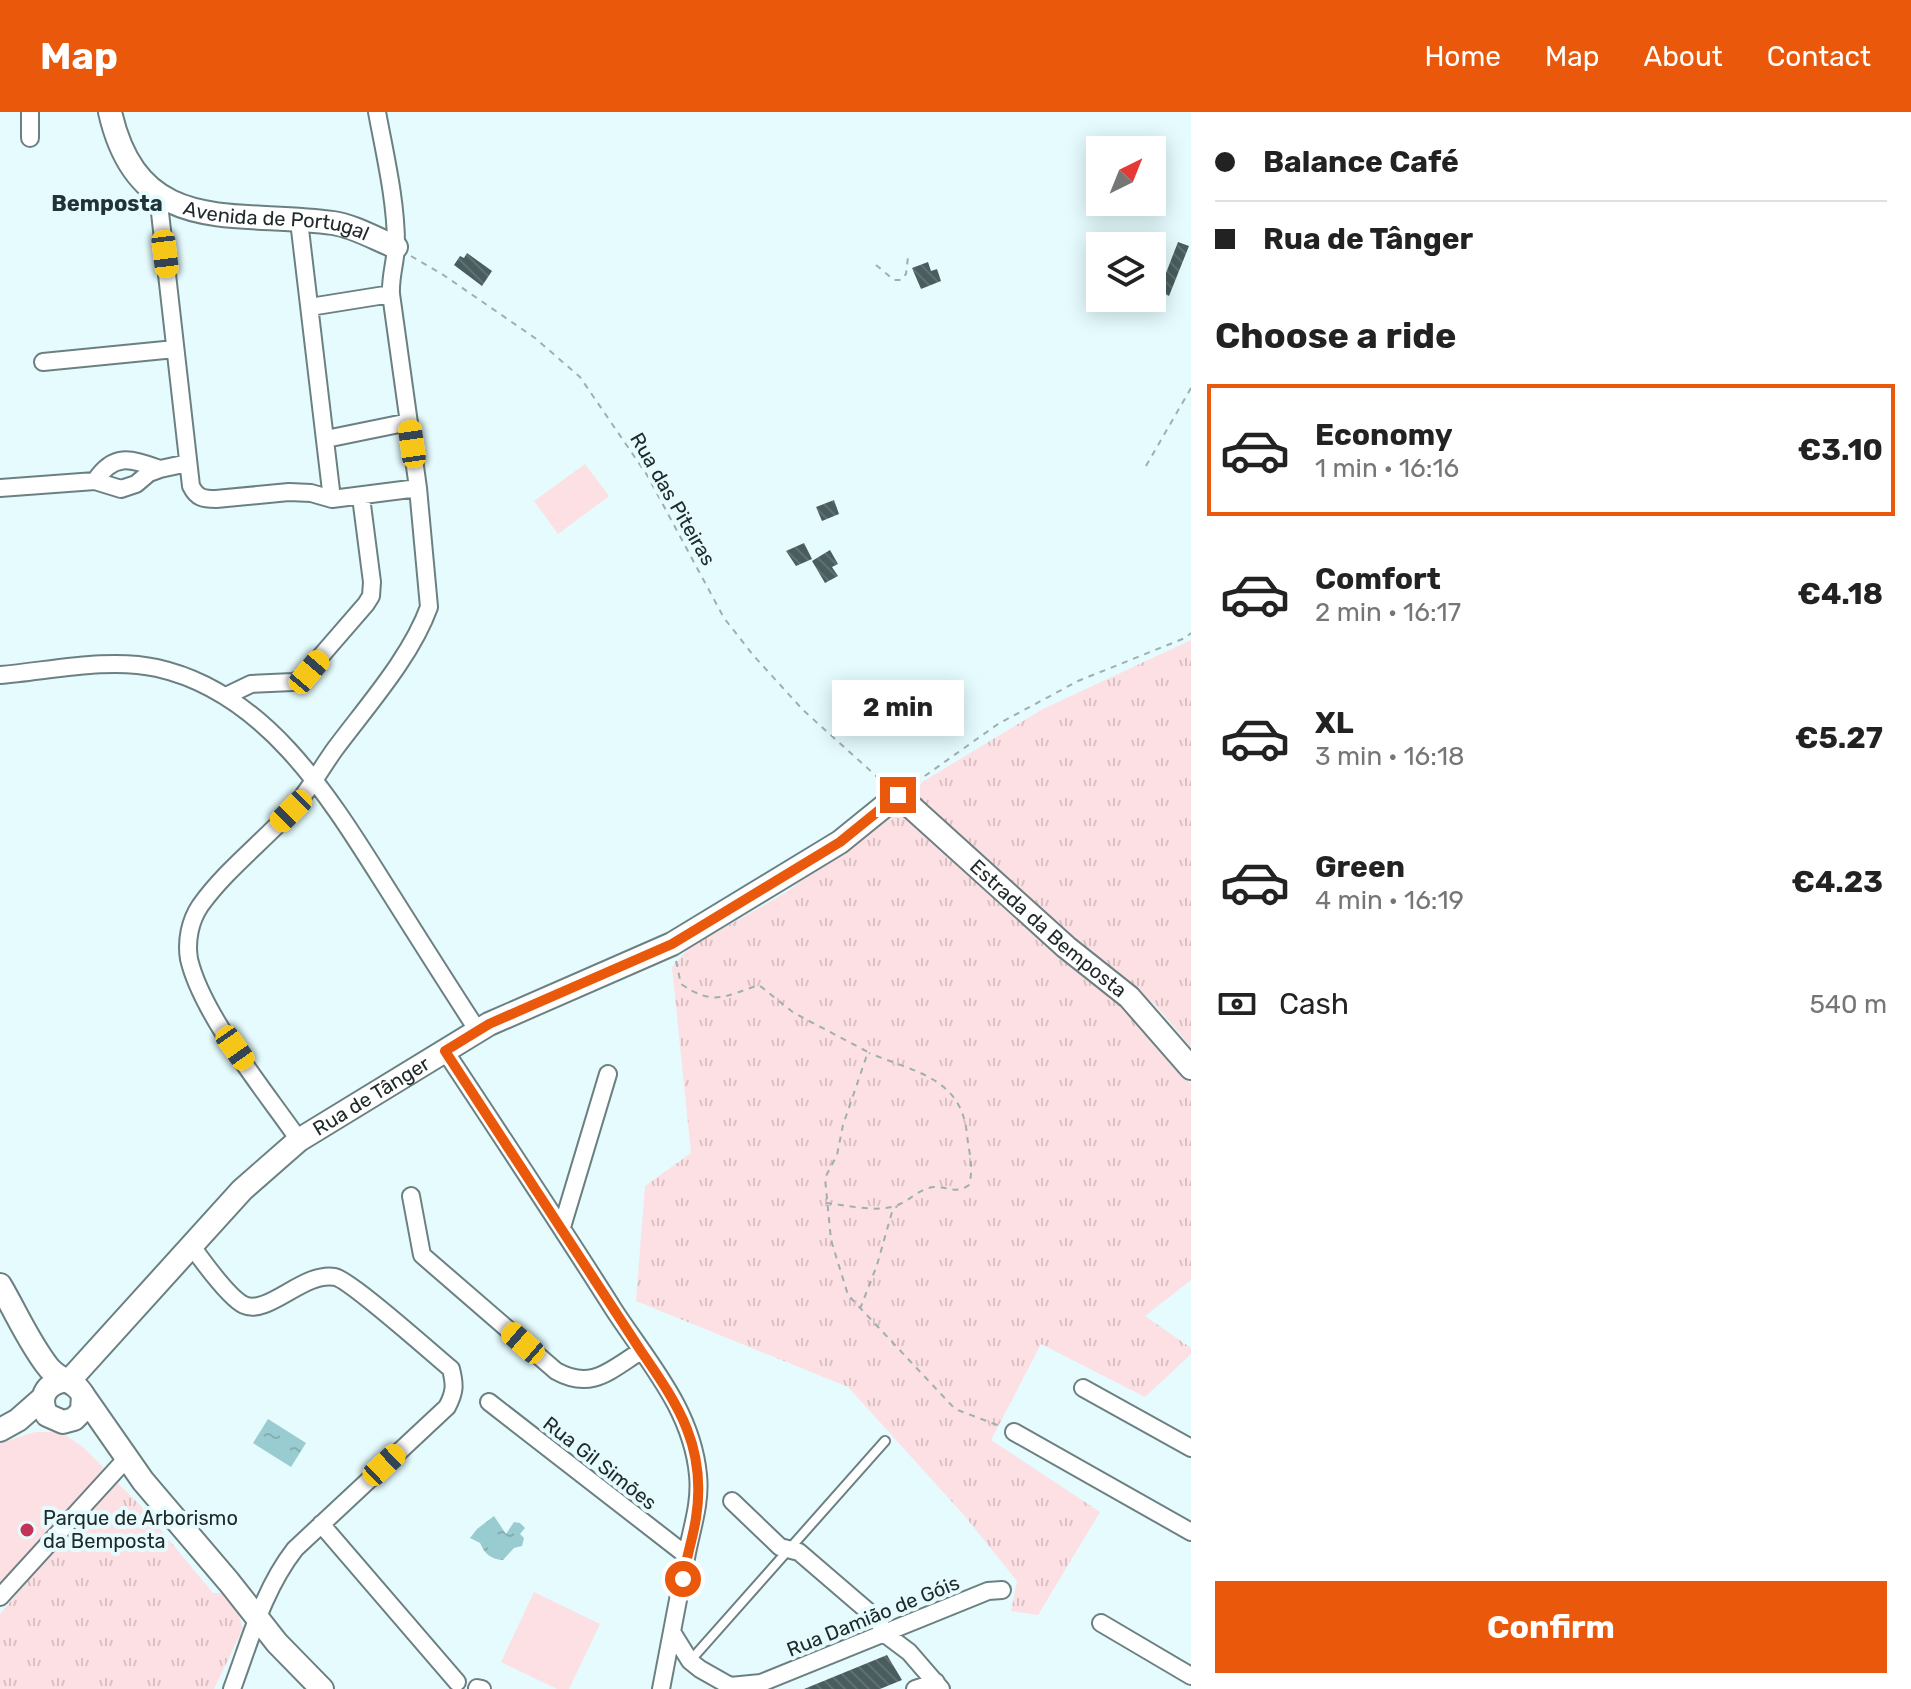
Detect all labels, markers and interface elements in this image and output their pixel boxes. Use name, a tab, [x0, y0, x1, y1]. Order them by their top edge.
text: Map	[40, 33, 118, 79]
text: Home	[1424, 40, 1501, 73]
text: Map	[1545, 40, 1599, 73]
text: About	[1643, 40, 1723, 73]
text: Contact	[1767, 40, 1871, 73]
north arrow	[1086, 136, 1166, 216]
map controls	[1086, 136, 1166, 312]
text: Balance Café	[1263, 144, 1459, 180]
district label: Bemposta	[51, 190, 163, 217]
street label: Avenida de Portugal	[181, 195, 373, 246]
text: Rua de Tânger	[1263, 221, 1473, 257]
car	[150, 229, 180, 279]
button: layers	[1086, 232, 1166, 312]
text: Choose a ride	[1215, 314, 1456, 357]
icon: car	[1219, 414, 1291, 486]
text: Economy	[1315, 417, 1453, 453]
car	[397, 419, 427, 469]
street label: Rua das Piteiras	[625, 428, 721, 570]
text: €3.10	[1798, 432, 1883, 468]
text: 1 min · 16:16	[1315, 453, 1459, 484]
icon: car	[1219, 558, 1291, 630]
text: Comfort	[1315, 561, 1441, 597]
text: €4.18	[1797, 576, 1883, 612]
text: 2 min · 16:17	[1315, 597, 1461, 628]
car	[284, 646, 334, 698]
callout: 2 min	[832, 679, 964, 735]
text: 2 min	[863, 692, 933, 723]
icon: car	[1219, 702, 1291, 774]
text: XL	[1315, 705, 1354, 741]
text: €5.27	[1795, 720, 1883, 756]
text: 3 min · 16:18	[1315, 741, 1465, 772]
route end	[880, 777, 916, 813]
car	[266, 786, 316, 836]
icon: car	[1219, 846, 1291, 918]
text: Green	[1315, 849, 1405, 885]
street label: Estrada da Bemposta	[965, 854, 1131, 1002]
text: €4.23	[1791, 864, 1883, 900]
text: 4 min · 16:19	[1315, 885, 1464, 916]
icon: cash	[1215, 982, 1259, 1026]
text: Cash	[1279, 986, 1349, 1022]
text: 540 m	[1809, 989, 1887, 1020]
car	[211, 1021, 259, 1075]
street label: Rua de Tânger	[308, 1051, 434, 1141]
car	[497, 1318, 549, 1368]
street label: Rua Gil Simões	[539, 1411, 661, 1515]
car	[358, 1440, 410, 1490]
place label: Parque de Arborismo da Bemposta	[43, 1506, 238, 1553]
marker: Parque de Arborismo da Bemposta	[18, 1521, 36, 1539]
route start	[665, 1561, 701, 1597]
street label: Rua Damião de Góis	[783, 1570, 963, 1662]
button: Confirm	[1215, 1581, 1887, 1673]

